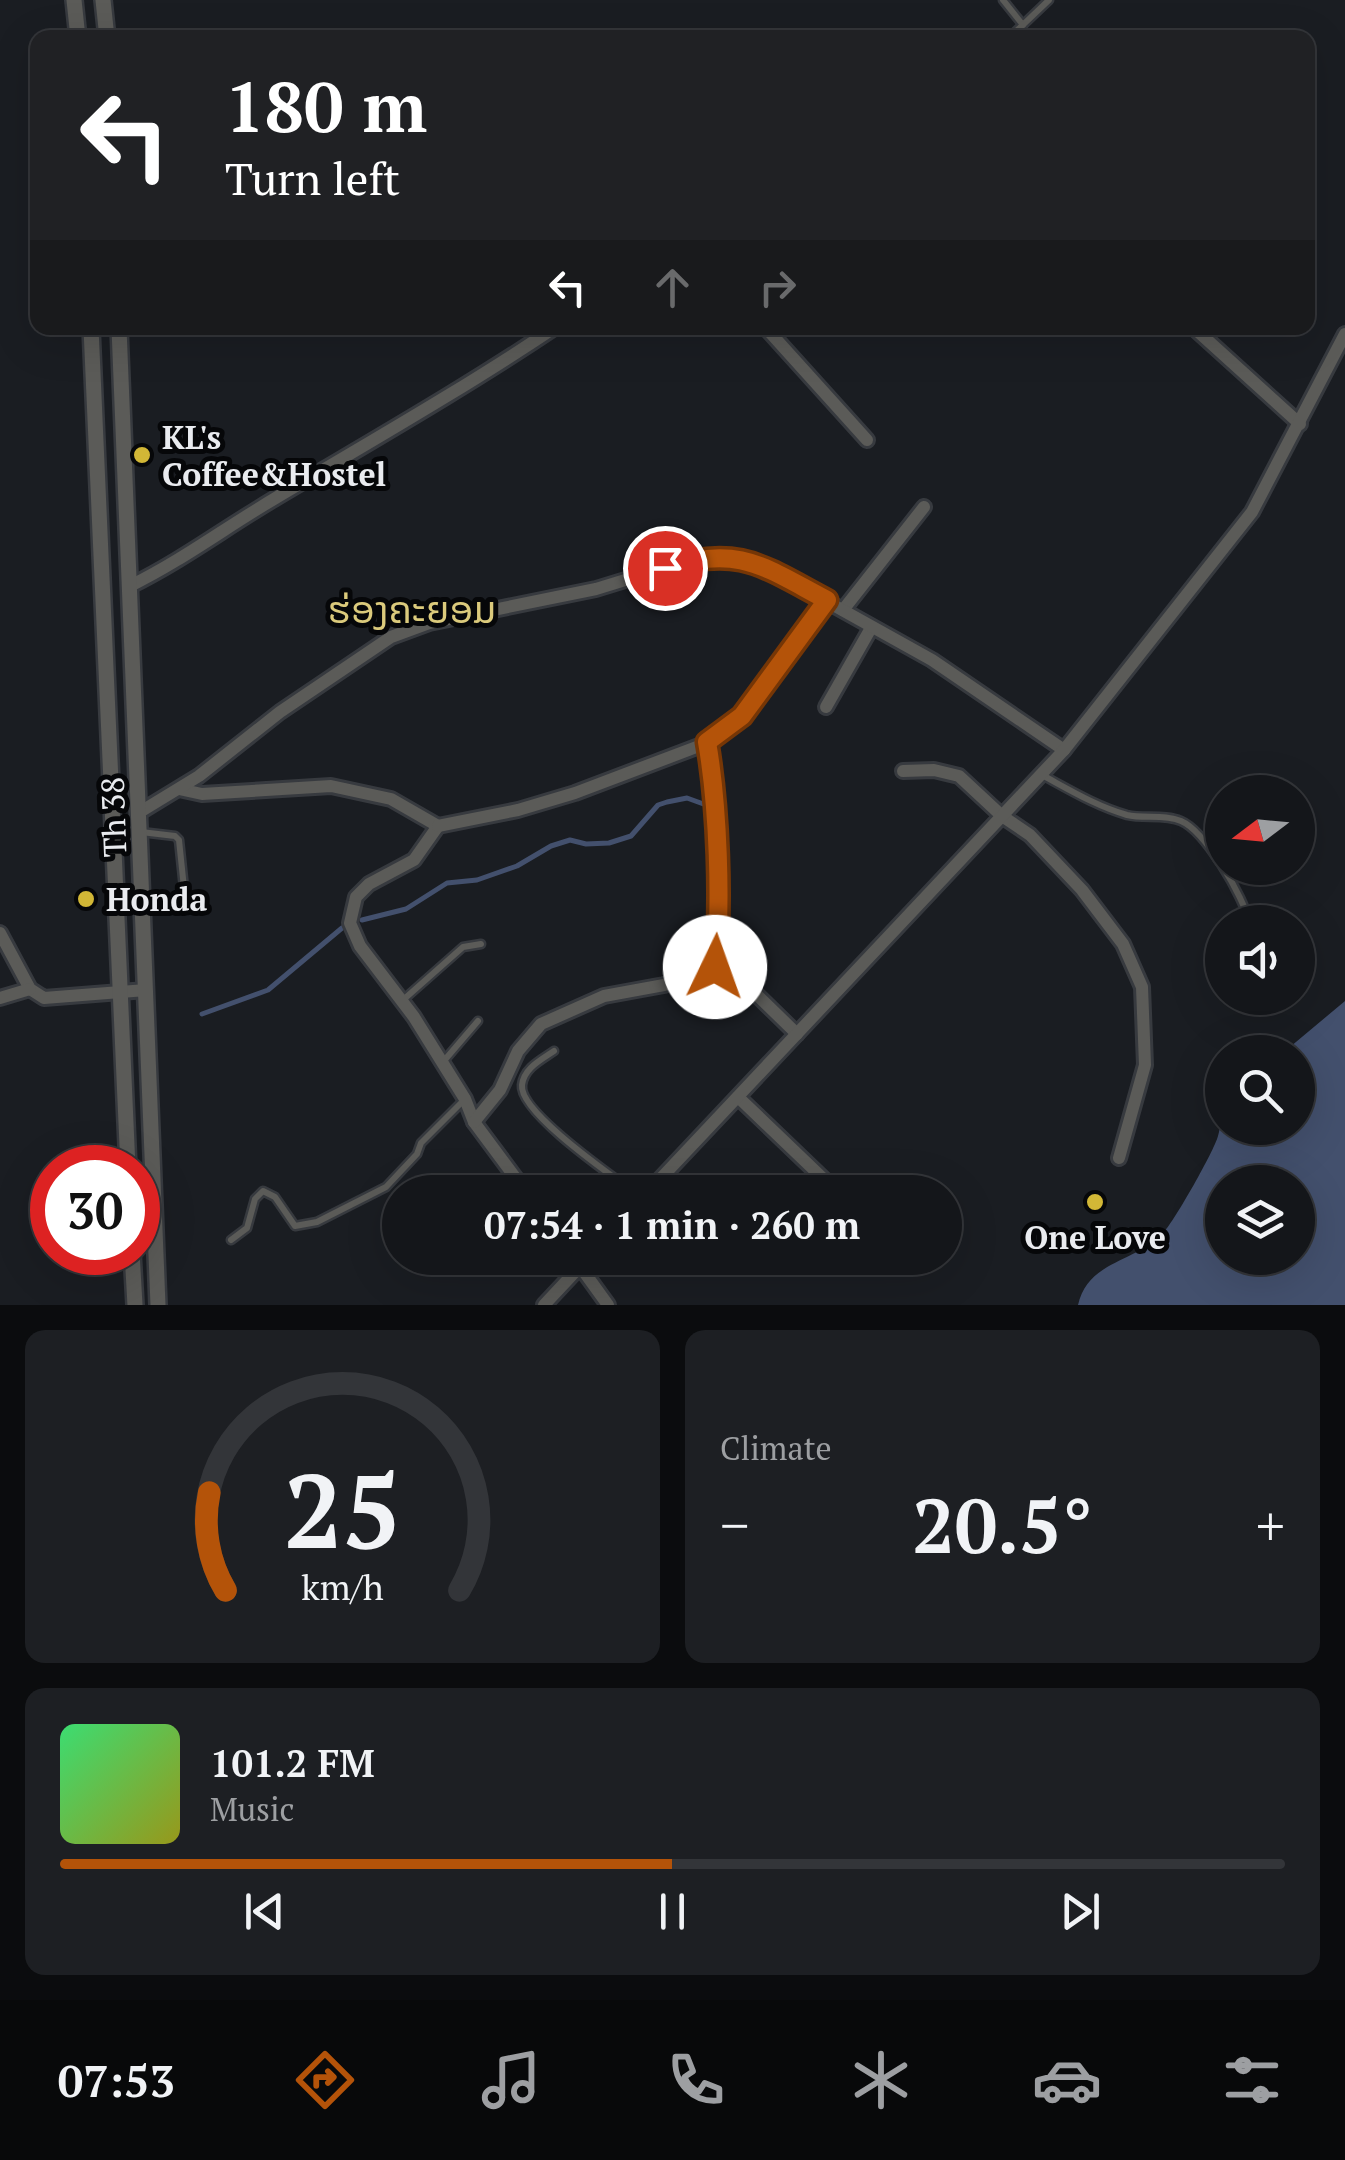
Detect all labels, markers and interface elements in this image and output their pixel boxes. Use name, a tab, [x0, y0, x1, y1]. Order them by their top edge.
text: 180 m	[225, 59, 427, 152]
icon: left	[60, 70, 190, 200]
text: Turn left	[225, 148, 400, 208]
icon: left	[540, 260, 595, 315]
icon: ahead	[645, 260, 700, 315]
icon: right	[750, 260, 805, 315]
place label: KL's Coffee&Hostel	[162, 416, 386, 495]
marker: KL's Coffee&Hostel	[131, 444, 153, 466]
pin	[623, 526, 708, 611]
icon: arrive	[638, 541, 693, 596]
district label: ຮ່ອງຄະຍອມ	[328, 584, 496, 634]
north arrow	[1205, 775, 1315, 885]
map controls	[1205, 775, 1315, 1275]
street label: Th 38	[91, 776, 135, 858]
place label: Honda	[106, 878, 207, 920]
marker: Honda	[75, 888, 97, 910]
button: sound	[1205, 905, 1315, 1015]
position arrow	[663, 915, 767, 1019]
button: search	[1205, 1035, 1315, 1145]
speed limit sign: 30	[30, 1145, 160, 1275]
button: layers	[1205, 1165, 1315, 1275]
marker: One Love	[1084, 1191, 1106, 1213]
text: 07:54 · 1 min · 260 m	[484, 1200, 860, 1250]
place label: One Love	[1024, 1216, 1166, 1258]
text: Climate	[720, 1427, 832, 1469]
text: 25	[284, 1440, 401, 1578]
text: 20.5°	[912, 1475, 1093, 1574]
text: −	[720, 1488, 749, 1561]
text: +	[1256, 1488, 1285, 1561]
text: km/h	[301, 1563, 384, 1610]
text: 101.2 FM	[210, 1738, 375, 1788]
text: Music	[210, 1788, 295, 1830]
icon: previous	[237, 1884, 292, 1939]
icon: pause	[645, 1884, 700, 1939]
icon: next	[1053, 1884, 1108, 1939]
icon: directions	[290, 2045, 360, 2115]
icon: music	[476, 2045, 546, 2115]
icon: phone	[661, 2045, 731, 2115]
icon: climate	[846, 2045, 916, 2115]
icon: car	[1032, 2045, 1102, 2115]
icon: filters	[1217, 2045, 1287, 2115]
text: 07:53	[58, 2050, 175, 2110]

